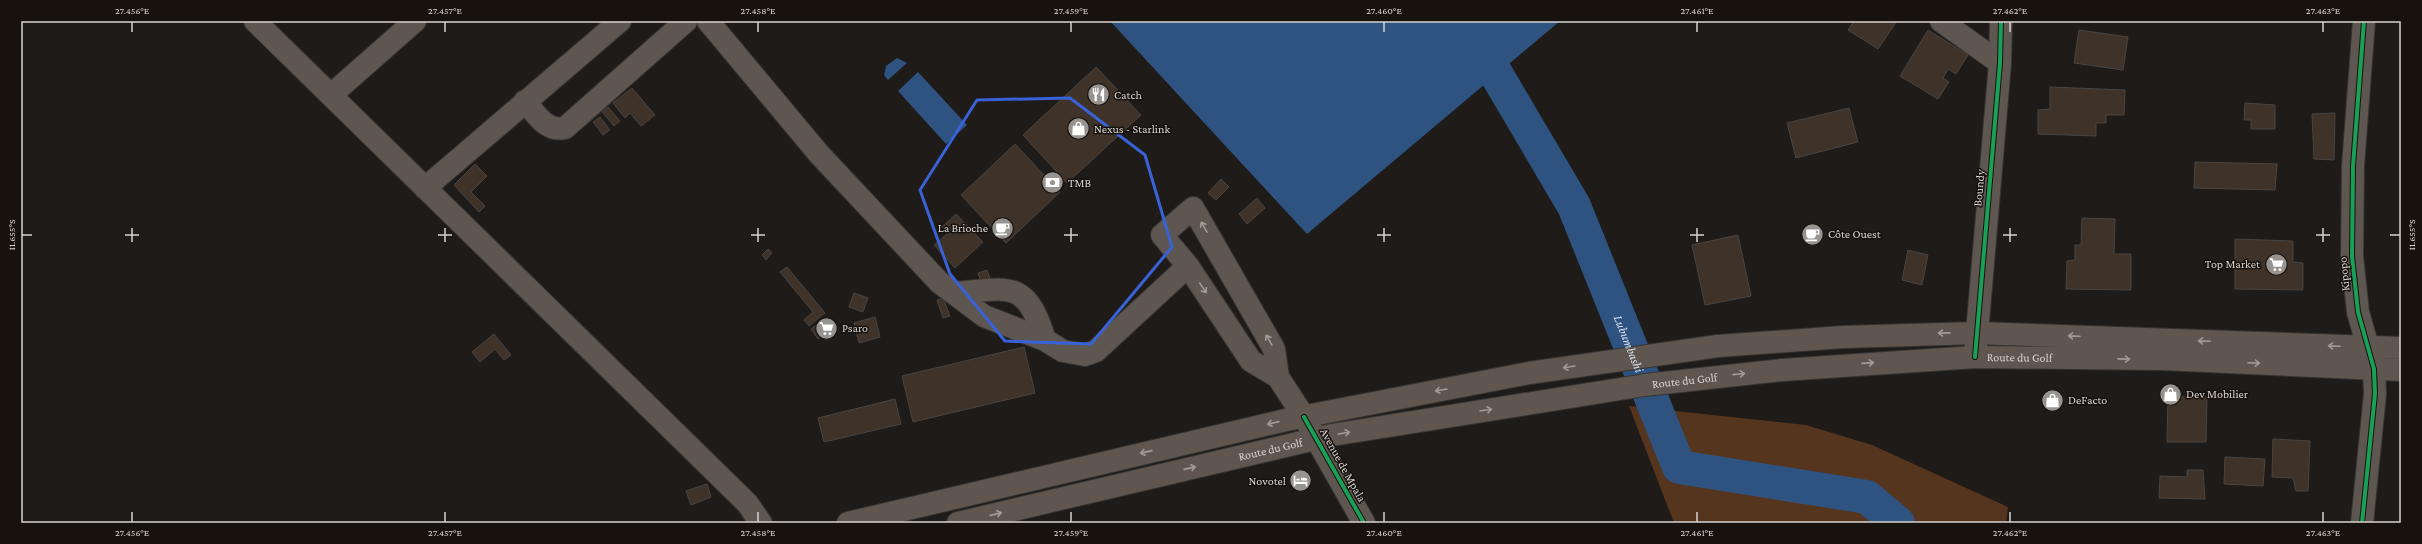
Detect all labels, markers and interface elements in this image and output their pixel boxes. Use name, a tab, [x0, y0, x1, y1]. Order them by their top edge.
text: 27.456°E	[115, 5, 150, 16]
text: 27.457°E	[428, 5, 463, 16]
text: 27.458°E	[741, 5, 776, 16]
text: 27.459°E	[1054, 5, 1089, 16]
text: 27.460°E	[1366, 5, 1402, 16]
text: 27.461°E	[1680, 5, 1714, 16]
text: 27.462°E	[1993, 5, 2028, 16]
text: 27.463°E	[2306, 5, 2341, 16]
restaurant icon: Catch	[1086, 82, 1112, 108]
place label: Catch	[1114, 88, 1142, 102]
shop icon: Nexus - Starlink	[1065, 116, 1091, 142]
place label: Nexus - Starlink	[1094, 122, 1170, 136]
street label: Boundy	[1970, 168, 1988, 207]
bank icon: TMB	[1039, 170, 1065, 196]
place label: TMB	[1068, 176, 1091, 190]
cafe icon: La Brioche	[990, 215, 1016, 241]
text: 11.655°S	[6, 219, 17, 251]
text: 11.655°S	[2406, 219, 2417, 251]
place label: La Brioche	[938, 221, 988, 235]
one-way arrow	[1199, 221, 1207, 233]
cafe icon: Côte Ouest	[1799, 221, 1825, 247]
place label: Côte Ouest	[1828, 227, 1882, 241]
supermarket icon: Top Market	[2263, 251, 2289, 277]
street label: Kipopo	[2336, 256, 2352, 292]
place label: Top Market	[2205, 257, 2261, 271]
one-way arrow	[1199, 282, 1207, 293]
water label: Lubumbashi	[1611, 313, 1647, 375]
supermarket icon: Psaro	[813, 315, 839, 341]
place label: Psaro	[842, 321, 868, 335]
one-way arrow	[1938, 329, 1951, 337]
one-way arrow	[2068, 332, 2081, 340]
one-way arrow	[1264, 334, 1272, 346]
one-way arrow	[2198, 337, 2211, 344]
one-way arrow	[2328, 342, 2341, 349]
street label: Route du Golf	[1987, 350, 2054, 365]
one-way arrow	[2117, 355, 2130, 362]
one-way arrow	[1861, 359, 1874, 366]
one-way arrow	[2247, 359, 2260, 367]
one-way arrow	[1563, 363, 1576, 371]
street label: Route du Golf	[1651, 370, 1719, 391]
one-way arrow	[1732, 371, 1745, 378]
shop icon: Dev Mobilier	[2157, 381, 2183, 407]
one-way arrow	[1435, 386, 1448, 394]
shop icon: DeFacto	[2040, 387, 2066, 413]
place label: Dev Mobilier	[2186, 387, 2249, 401]
place label: DeFacto	[2068, 393, 2107, 407]
one-way arrow	[1479, 406, 1492, 414]
one-way arrow	[1267, 420, 1280, 428]
street label: Avenue de Mpala	[1317, 426, 1369, 505]
one-way arrow	[1337, 429, 1350, 437]
street label: Route du Golf	[1237, 435, 1305, 464]
one-way arrow	[1140, 448, 1153, 456]
one-way arrow	[1183, 464, 1196, 472]
hotel icon: Novotel	[1288, 468, 1314, 494]
place label: Novotel	[1249, 474, 1286, 488]
one-way arrow	[989, 510, 1002, 517]
text: 27.456°E	[115, 527, 150, 538]
text: 27.457°E	[428, 527, 463, 538]
text: 27.458°E	[741, 527, 776, 538]
text: 27.459°E	[1054, 527, 1089, 538]
text: 27.460°E	[1366, 527, 1402, 538]
text: 27.461°E	[1680, 527, 1714, 538]
text: 27.462°E	[1993, 527, 2028, 538]
text: 27.463°E	[2306, 527, 2341, 538]

